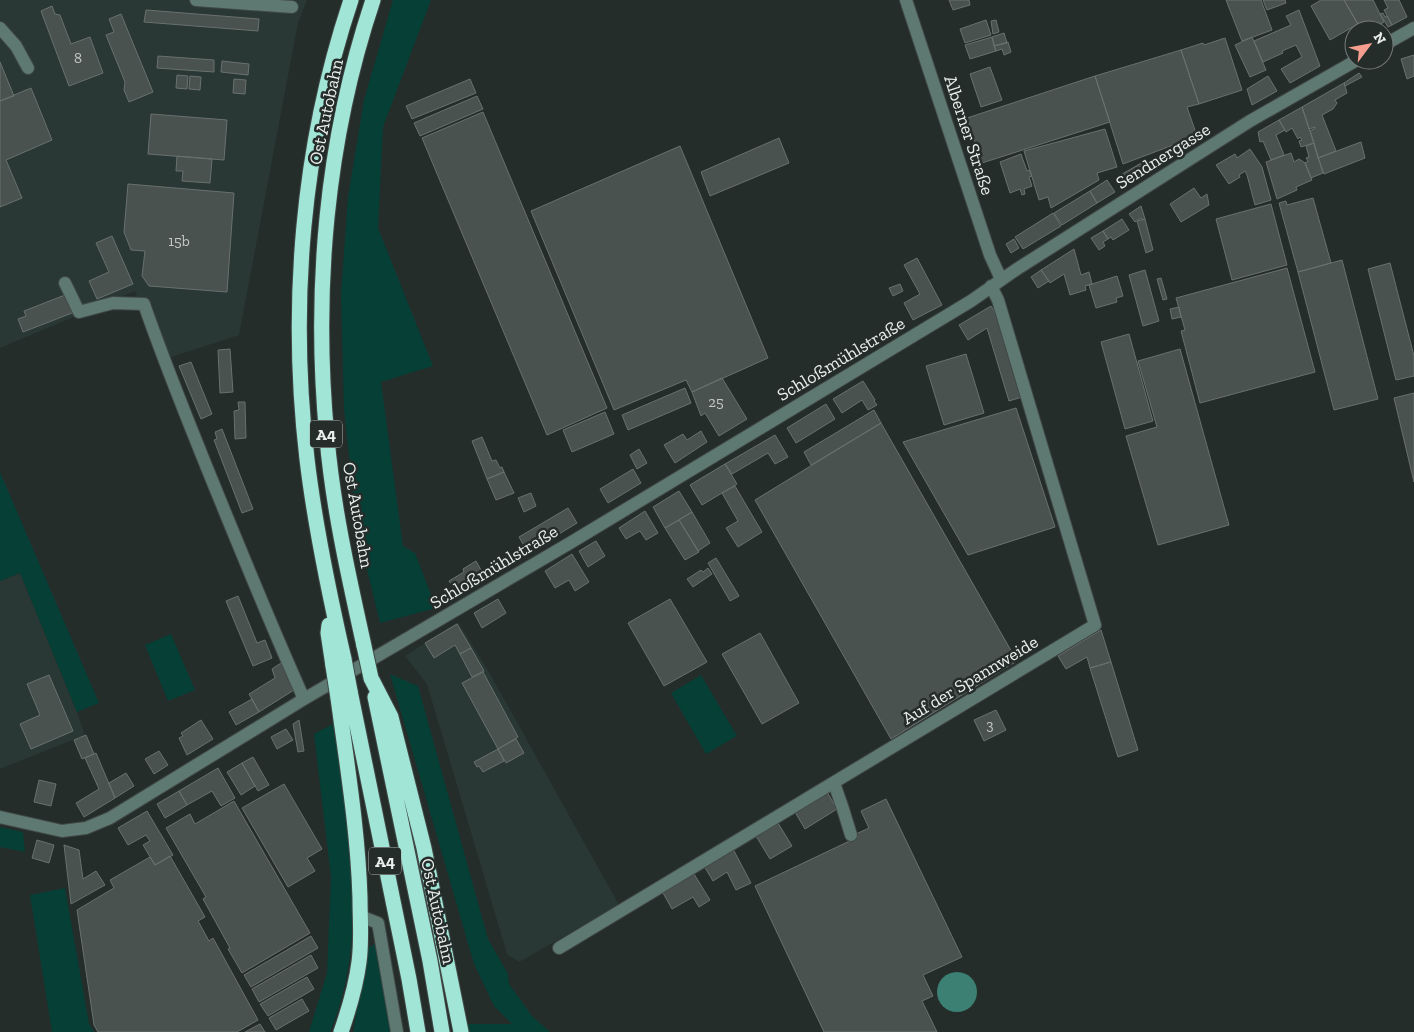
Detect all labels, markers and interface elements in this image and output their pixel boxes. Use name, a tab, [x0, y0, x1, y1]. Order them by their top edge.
north arrow	[1344, 20, 1394, 70]
text: N	[1370, 29, 1390, 48]
house number: 8	[74, 49, 82, 67]
street label: Ost Autobahn	[304, 57, 348, 167]
street label: Alberner Straße	[939, 72, 999, 198]
street label: Sendnergasse	[1112, 118, 1214, 194]
house number: 15b	[168, 232, 190, 250]
street label: Schloßmühlstraße	[773, 312, 909, 406]
house number: 25	[708, 393, 724, 411]
road number: A4	[310, 420, 342, 448]
street label: Ost Autobahn	[338, 460, 378, 570]
street label: Schloßmühlstraße	[426, 520, 562, 614]
street label: Auf der Spannweide	[898, 631, 1042, 729]
house number: 3	[986, 716, 994, 734]
road number: A4	[369, 848, 401, 874]
street label: Ost Autobahn	[416, 856, 460, 966]

